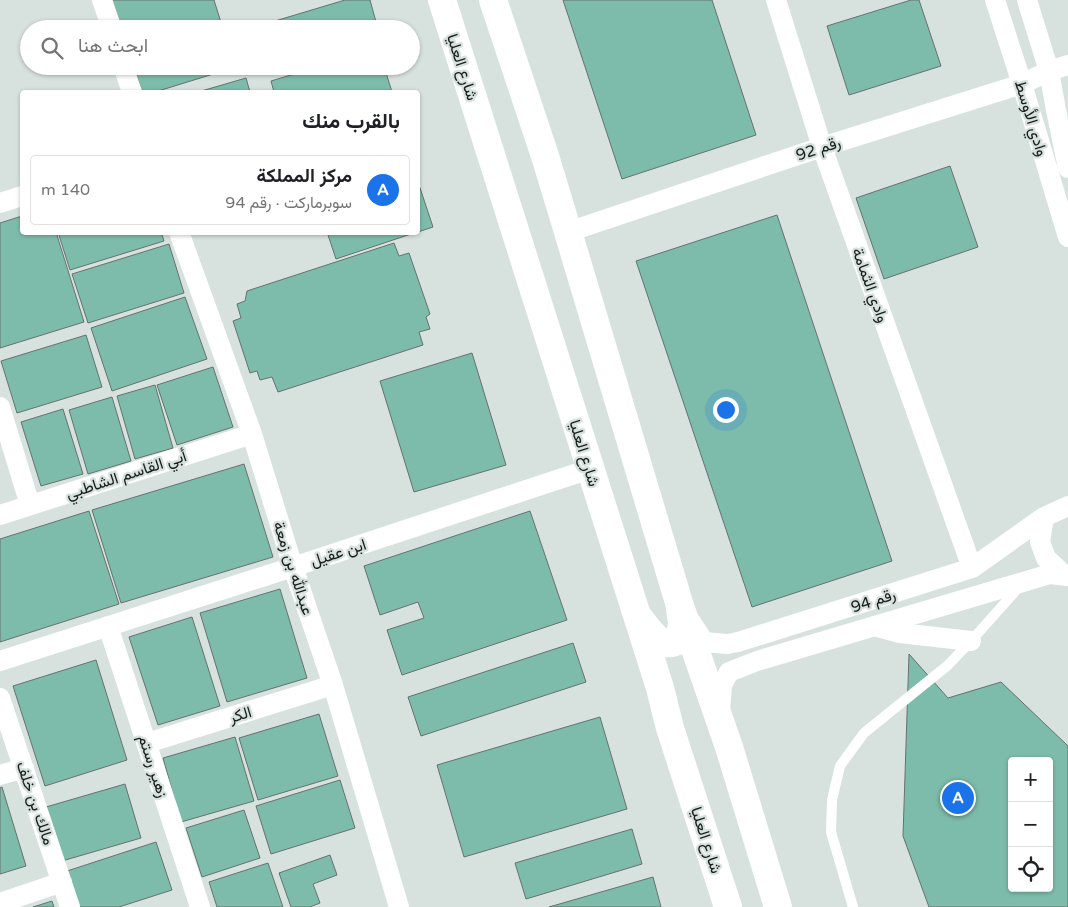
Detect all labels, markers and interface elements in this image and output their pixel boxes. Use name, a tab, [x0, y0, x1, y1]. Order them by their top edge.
search box	[20, 20, 420, 75]
street label: شارع العليا	[441, 31, 482, 103]
icon: search	[38, 34, 66, 62]
text: ابحث هنا	[78, 35, 148, 57]
street label: وادي الأوسط	[1007, 78, 1052, 160]
text: بالقرب منك	[302, 109, 400, 134]
street label: رقم 92	[793, 132, 843, 166]
text: مركز المملكة	[257, 165, 352, 187]
text: 140 m	[41, 180, 90, 200]
text: A	[377, 180, 389, 200]
text: سوبرماركت · رقم 94	[225, 193, 352, 213]
street label: وادي الثمامة	[844, 245, 893, 327]
your location	[713, 397, 739, 423]
street label: شارع العليا	[563, 417, 604, 489]
street label: أبي القاسم الشاطبي	[63, 446, 190, 507]
street label: عبدالله بن زمعة	[269, 519, 318, 618]
street label: ابن عقيل	[308, 535, 369, 571]
street label: رقم 94	[848, 584, 898, 618]
street label: الكر	[226, 702, 254, 728]
street label: زهير رستم	[134, 732, 173, 800]
map controls	[1008, 757, 1053, 892]
button: +	[1008, 757, 1053, 802]
street label: مالك بن خلف	[11, 759, 59, 848]
pin: A	[942, 779, 974, 817]
button: −	[1008, 802, 1053, 847]
street label: شارع العليا	[685, 804, 726, 876]
button: locate	[1008, 847, 1053, 892]

